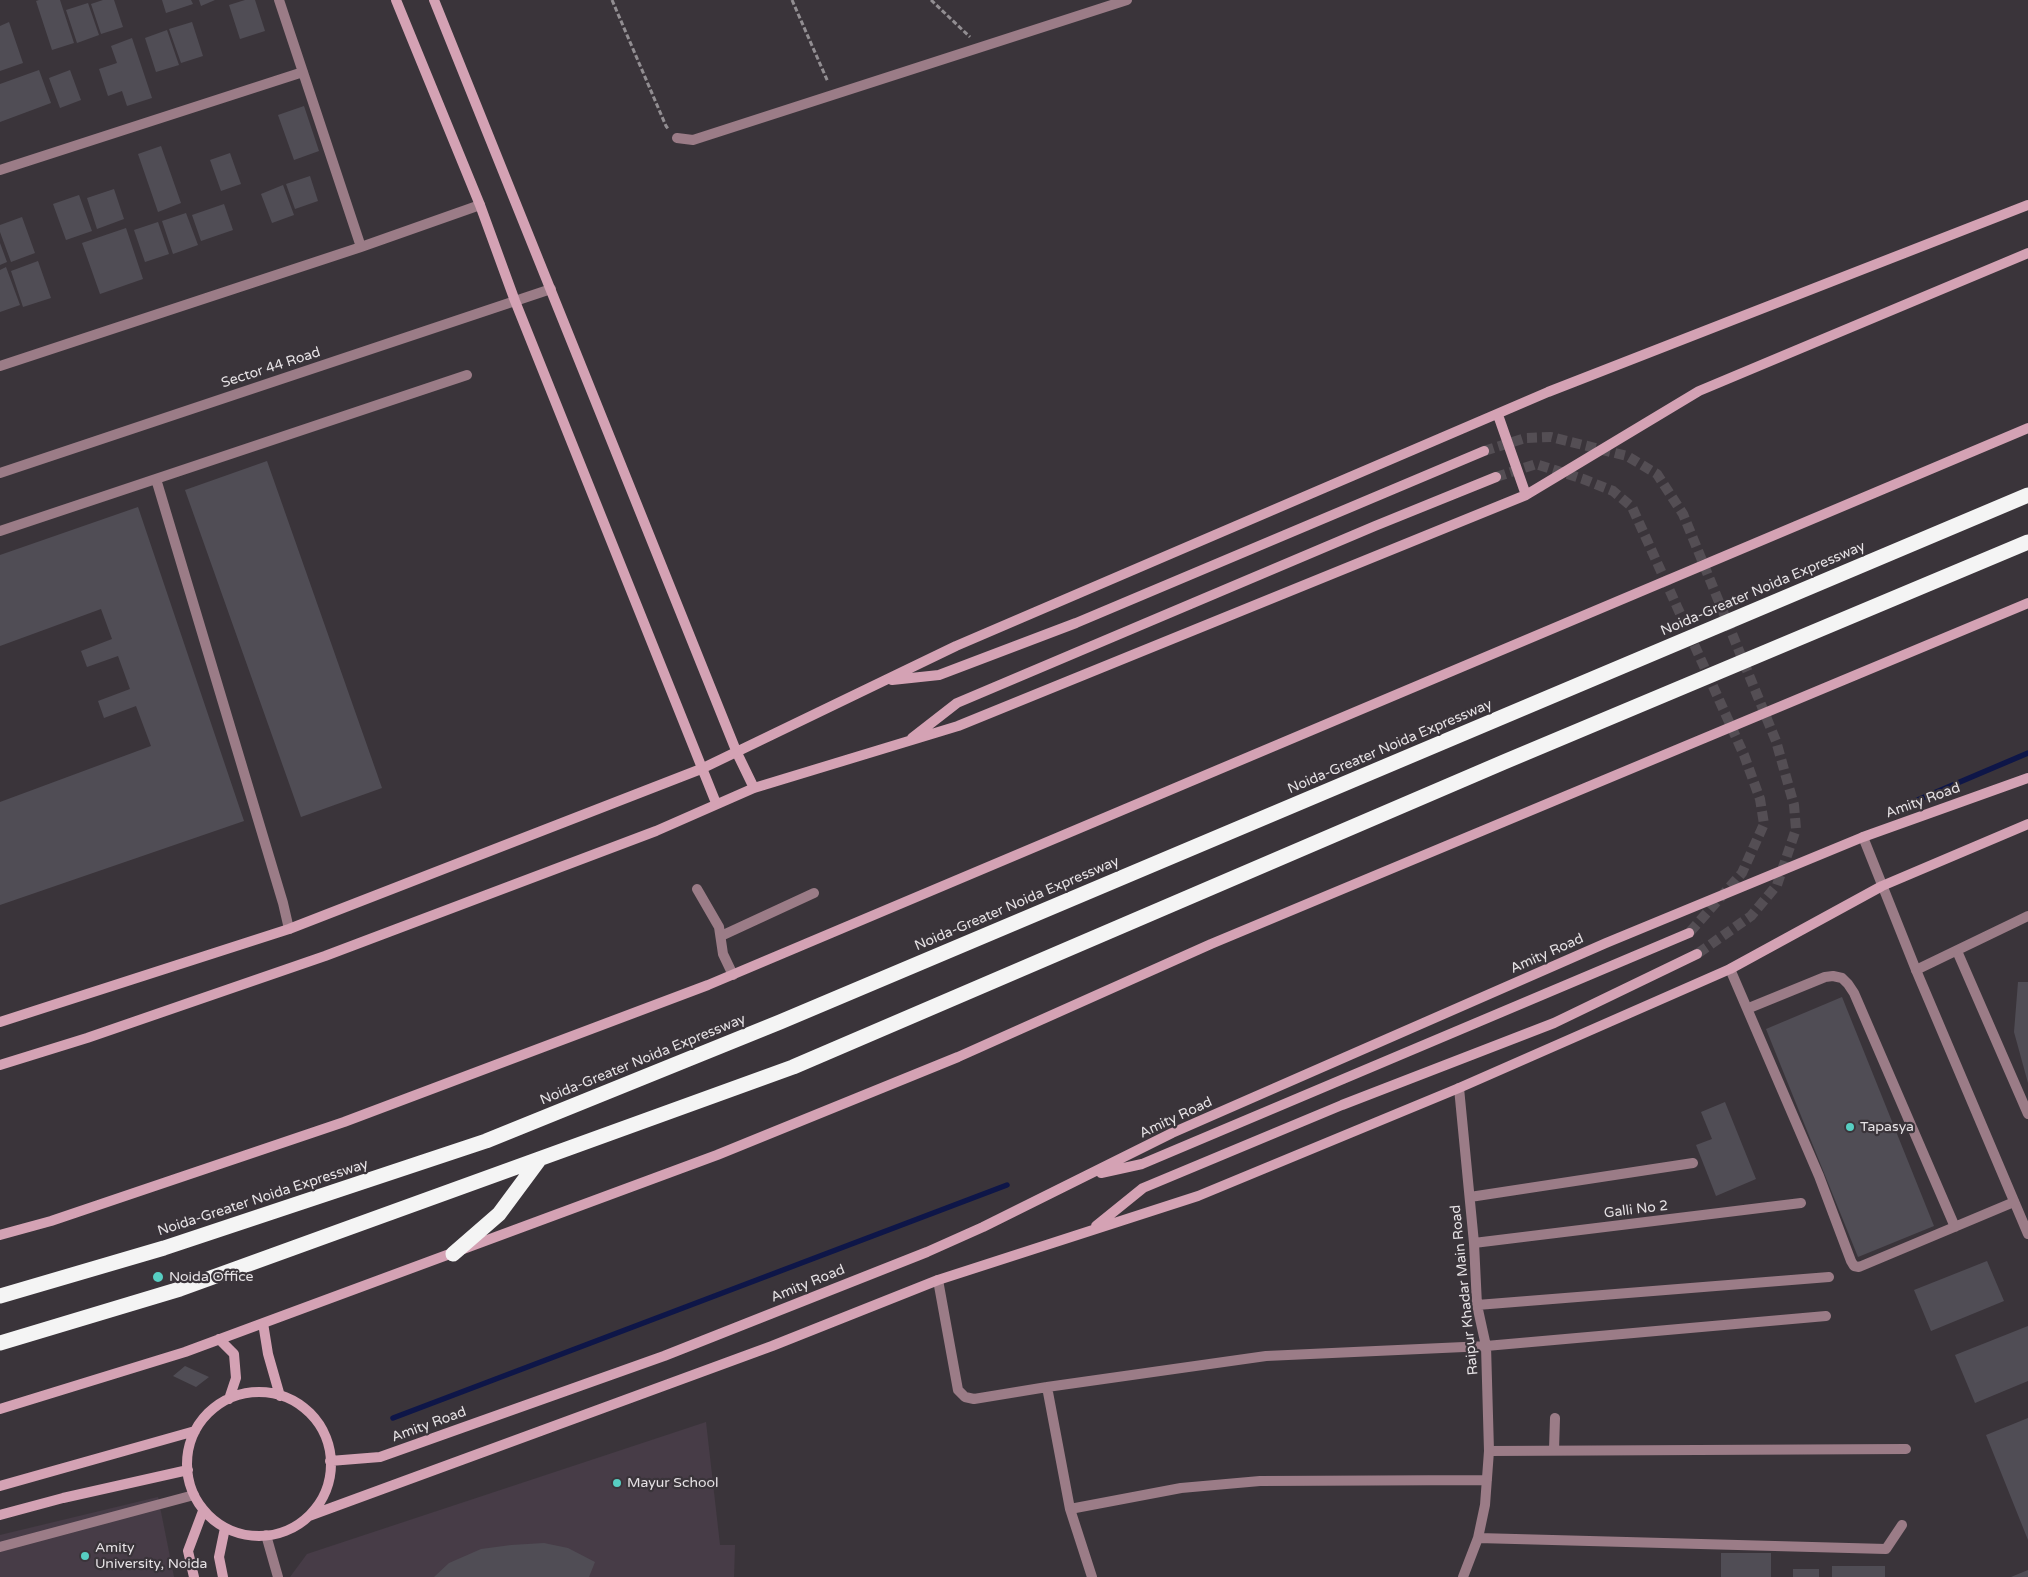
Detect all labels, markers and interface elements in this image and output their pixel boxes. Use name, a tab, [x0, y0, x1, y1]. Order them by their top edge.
street label: Sector 44 Road	[219, 344, 323, 392]
street label: Noida-Greater Noida Expressway	[1658, 538, 1868, 640]
street label: Noida-Greater Noida Expressway	[1285, 696, 1495, 798]
street label: Amity Road	[1883, 780, 1963, 822]
street label: Noida-Greater Noida Expressway	[912, 853, 1122, 955]
street label: Amity Road	[1508, 930, 1586, 978]
street label: Noida-Greater Noida Expressway	[538, 1011, 748, 1109]
street label: Amity Road	[1137, 1094, 1215, 1142]
place label: Tapasya	[1860, 1119, 1914, 1135]
marker: Tapasya	[1844, 1121, 1856, 1133]
street label: Noida-Greater Noida Expressway	[156, 1156, 370, 1240]
street label: Galli No 2	[1603, 1198, 1669, 1222]
street label: Raipur Khadar Main Road	[1448, 1204, 1482, 1376]
street label: Amity Road	[769, 1262, 847, 1306]
place label: Noida Office	[169, 1269, 254, 1285]
marker: Noida Office	[151, 1270, 165, 1284]
street label: Amity Road	[389, 1404, 469, 1446]
place label: Mayur School	[627, 1475, 718, 1491]
marker: Mayur School	[611, 1477, 623, 1489]
place label: Amity University, Noida	[95, 1540, 207, 1572]
marker: Amity University, Noida	[79, 1550, 91, 1562]

